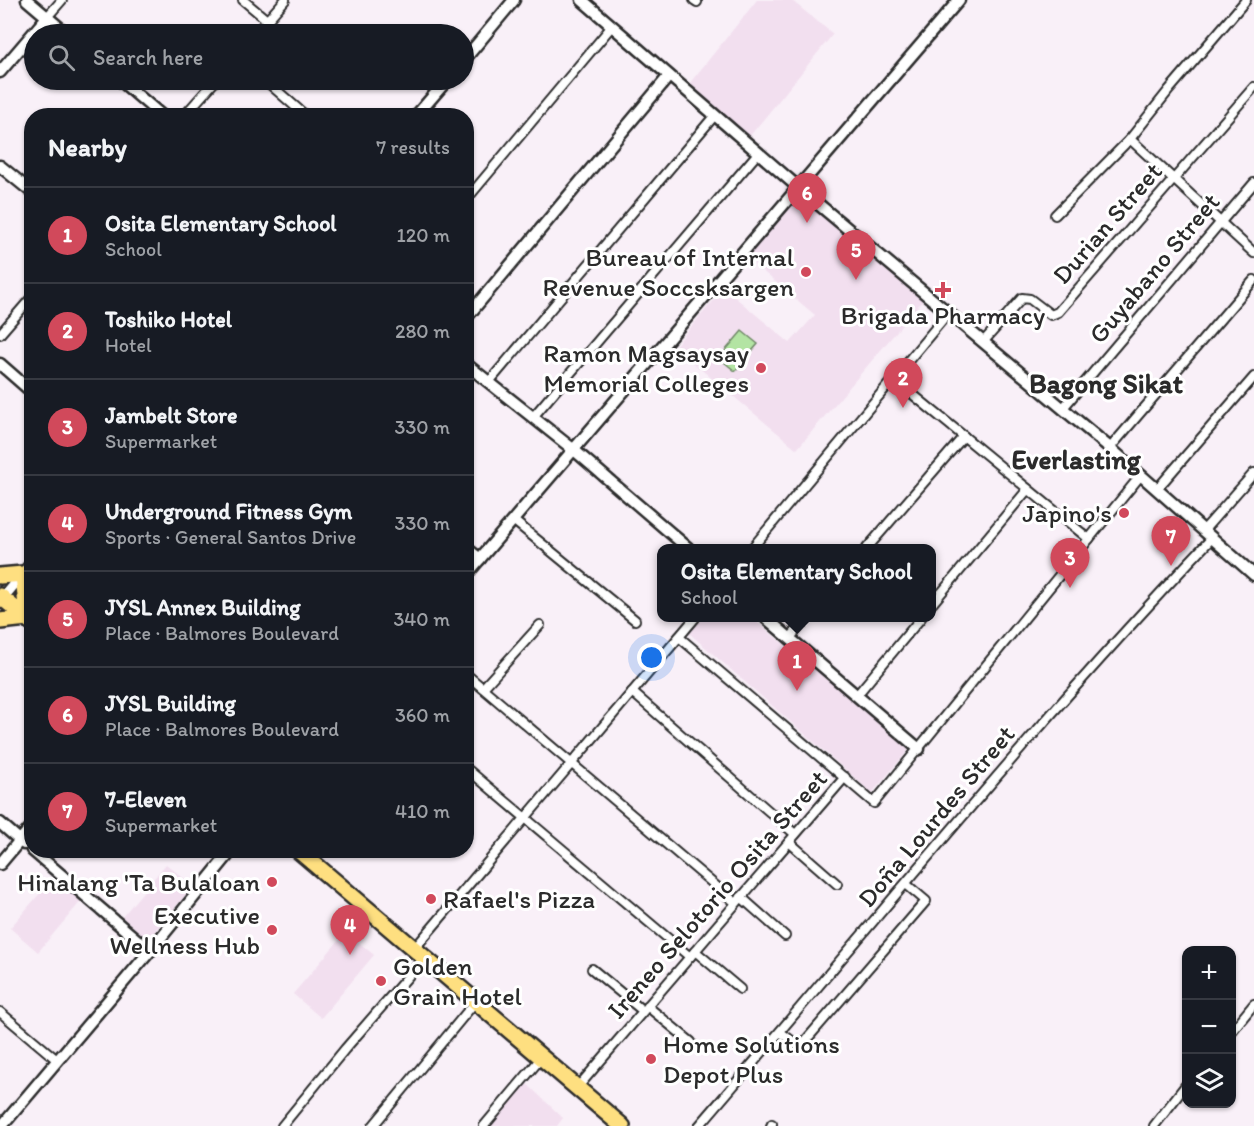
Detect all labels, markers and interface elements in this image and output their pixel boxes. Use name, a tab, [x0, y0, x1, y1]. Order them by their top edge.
search box	[24, 24, 474, 90]
icon: search	[45, 41, 78, 74]
text: Search here	[93, 44, 203, 71]
text: Nearby	[48, 131, 127, 163]
text: 7 results	[376, 135, 450, 159]
street label: Durian Street	[1045, 155, 1169, 290]
pin: 6	[788, 174, 826, 223]
street label: Guyabano Street	[1082, 186, 1226, 350]
text: Osita Elementary School	[105, 210, 337, 237]
text: 1	[63, 223, 72, 247]
text: 120 m	[397, 223, 450, 247]
pin: 5	[836, 230, 876, 280]
text: School	[105, 237, 162, 261]
place label: Bureau of Internal Revenue Soccsksargen	[543, 241, 794, 303]
marker: Bureau of Internal Revenue Soccsksargen	[799, 265, 813, 279]
marker: Brigada Pharmacy	[936, 283, 950, 297]
place label: Brigada Pharmacy	[841, 299, 1045, 331]
text: Toshiko Hotel	[105, 306, 232, 333]
text: 2	[62, 319, 73, 343]
text: 280 m	[395, 319, 450, 343]
text: Hotel	[105, 333, 152, 357]
place label: Ramon Magsaysay Memorial Colleges	[543, 337, 749, 399]
pin: 2	[884, 358, 922, 408]
marker: Ramon Magsaysay Memorial Colleges	[754, 361, 768, 375]
district label: Bagong Sikat	[1029, 367, 1184, 400]
text: Jambelt Store	[105, 402, 238, 429]
text: 3	[62, 415, 73, 439]
text: 330 m	[395, 415, 450, 439]
text: Supermarket	[105, 429, 217, 453]
district label: Everlasting	[1011, 443, 1142, 476]
place label: Japino's	[1022, 497, 1112, 529]
text: Underground Fitness Gym	[105, 498, 352, 525]
marker: Japino's	[1117, 506, 1131, 520]
text: 4	[61, 511, 74, 535]
text: 330 m	[395, 511, 450, 535]
pin: 7	[1152, 516, 1190, 566]
text: Sports · General Santos Drive	[105, 525, 356, 549]
pin: 3	[1050, 538, 1090, 588]
popup	[657, 544, 936, 622]
text: Osita Elementary School	[681, 558, 912, 585]
text: School	[681, 585, 738, 609]
text: JYSL Annex Building	[105, 594, 301, 621]
text: 5	[62, 607, 73, 631]
text: 340 m	[393, 607, 450, 631]
text: Place · Balmores Boulevard	[105, 621, 339, 645]
pin: 1	[778, 642, 816, 691]
your location	[637, 643, 666, 672]
text: JYSL Building	[105, 690, 236, 717]
text: 6	[62, 703, 73, 727]
text: 360 m	[395, 703, 450, 727]
text: Place · Balmores Boulevard	[105, 717, 339, 741]
street label: Doña Lourdes Street	[851, 718, 1022, 913]
street label: Ireneo Selotorio Osita Street	[600, 763, 834, 1025]
text: 7-Eleven	[105, 786, 187, 813]
text: 7	[63, 799, 72, 823]
text: 410 m	[395, 799, 450, 823]
text: Supermarket	[105, 813, 217, 837]
place label: Hinalang 'Ta Bulaloan	[17, 866, 260, 898]
marker: Hinalang 'Ta Bulaloan	[265, 875, 279, 889]
place label: Rafael's Pizza	[443, 883, 595, 915]
marker: Rafael's Pizza	[424, 892, 438, 906]
place label: Executive Wellness Hub	[109, 899, 260, 961]
pin: 4	[330, 906, 370, 955]
marker: Executive Wellness Hub	[265, 923, 279, 937]
map controls	[1182, 946, 1236, 1108]
button: +	[1182, 946, 1236, 1000]
place label: Golden Grain Hotel	[393, 950, 522, 1012]
marker: Golden Grain Hotel	[374, 974, 388, 988]
button: −	[1182, 1000, 1236, 1054]
place label: Home Solutions Depot Plus	[663, 1028, 840, 1090]
marker: Home Solutions Depot Plus	[644, 1052, 658, 1066]
button: layers	[1182, 1054, 1236, 1108]

